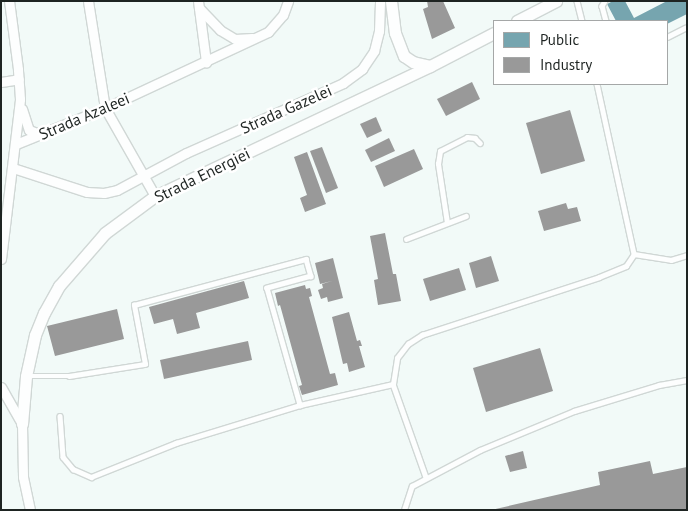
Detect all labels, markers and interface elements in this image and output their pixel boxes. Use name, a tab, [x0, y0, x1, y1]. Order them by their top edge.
legend	[493, 20, 668, 85]
text: Public	[540, 30, 579, 49]
text: Industry	[540, 55, 592, 74]
street label: Strada Gazelei	[237, 80, 335, 138]
street label: Strada Azaleei	[35, 88, 133, 144]
street label: Strada Energiei	[151, 144, 253, 206]

